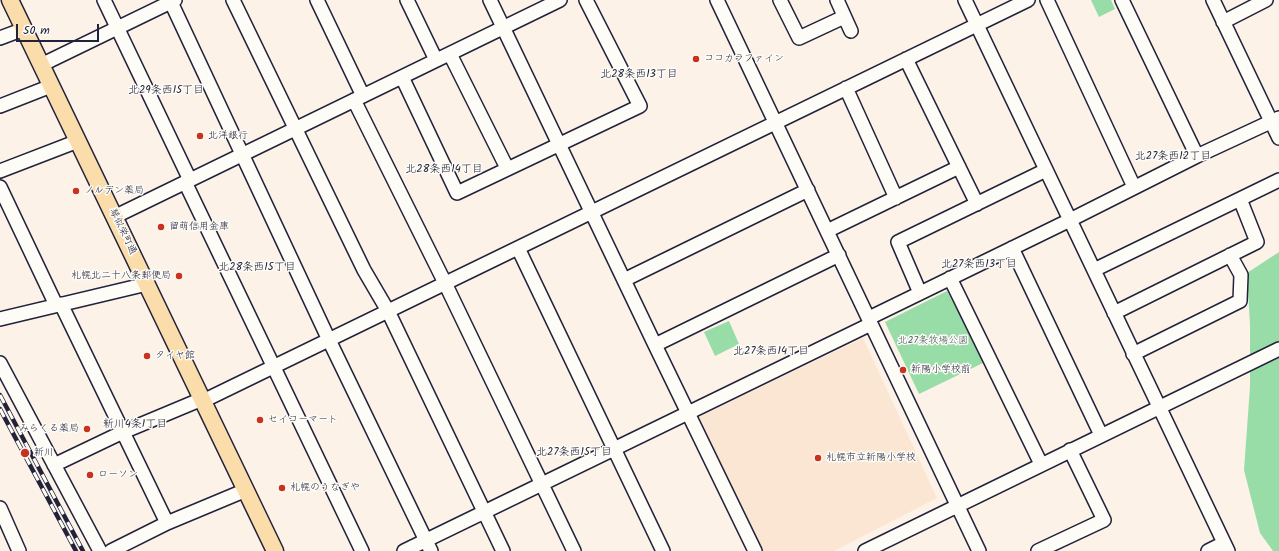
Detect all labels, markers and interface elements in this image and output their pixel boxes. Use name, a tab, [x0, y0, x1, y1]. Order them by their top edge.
scale bar	[18, 16, 101, 42]
text: 50 m	[23, 21, 50, 40]
place label: ココカラファイン	[704, 53, 784, 65]
marker: ココカラファイン	[691, 54, 701, 64]
district label: 北28条西13丁目	[600, 68, 678, 82]
district label: 北29条西15丁目	[128, 84, 204, 98]
place label: 北洋銀行	[208, 130, 248, 142]
marker: 北洋銀行	[195, 131, 205, 141]
district label: 北27条西12丁目	[1135, 150, 1211, 164]
district label: 北28条西14丁目	[405, 163, 483, 177]
place label: ノルデン薬局	[84, 185, 144, 197]
marker: ノルデン薬局	[71, 186, 81, 196]
street label: 琴似栄町通	[106, 207, 138, 257]
place label: 留萌信用金庫	[169, 221, 229, 233]
marker: 留萌信用金庫	[156, 222, 166, 232]
district label: 北27条西13丁目	[941, 258, 1017, 272]
district label: 北28条西15丁目	[218, 261, 296, 275]
place label: 札幌北二十八条郵便局	[71, 270, 171, 282]
marker: 札幌北二十八条郵便局	[174, 271, 184, 281]
park label: 北27条牧場公園	[898, 335, 968, 347]
district label: 北27条西14丁目	[733, 345, 809, 359]
place label: タイヤ館	[155, 350, 195, 362]
marker: タイヤ館	[142, 351, 152, 361]
place label: 新陽小学校前	[911, 364, 971, 376]
marker: 新陽小学校前	[898, 365, 908, 375]
place label: セイコーマート	[268, 414, 338, 426]
marker: セイコーマート	[255, 415, 265, 425]
district label: 新川4条1丁目	[103, 418, 167, 432]
place label: みらくる薬局	[19, 423, 79, 435]
marker: みらくる薬局	[82, 424, 92, 434]
district label: 北27条西15丁目	[536, 446, 612, 460]
marker: 新川	[19, 447, 31, 459]
place label: 新川	[34, 447, 54, 459]
place label: 札幌市立新陽小学校	[826, 452, 916, 464]
marker: 札幌市立新陽小学校	[813, 453, 823, 463]
place label: ローソン	[98, 469, 138, 481]
marker: ローソン	[85, 470, 95, 480]
place label: 札幌のうなぎや	[290, 482, 360, 494]
marker: 札幌のうなぎや	[277, 483, 287, 493]

